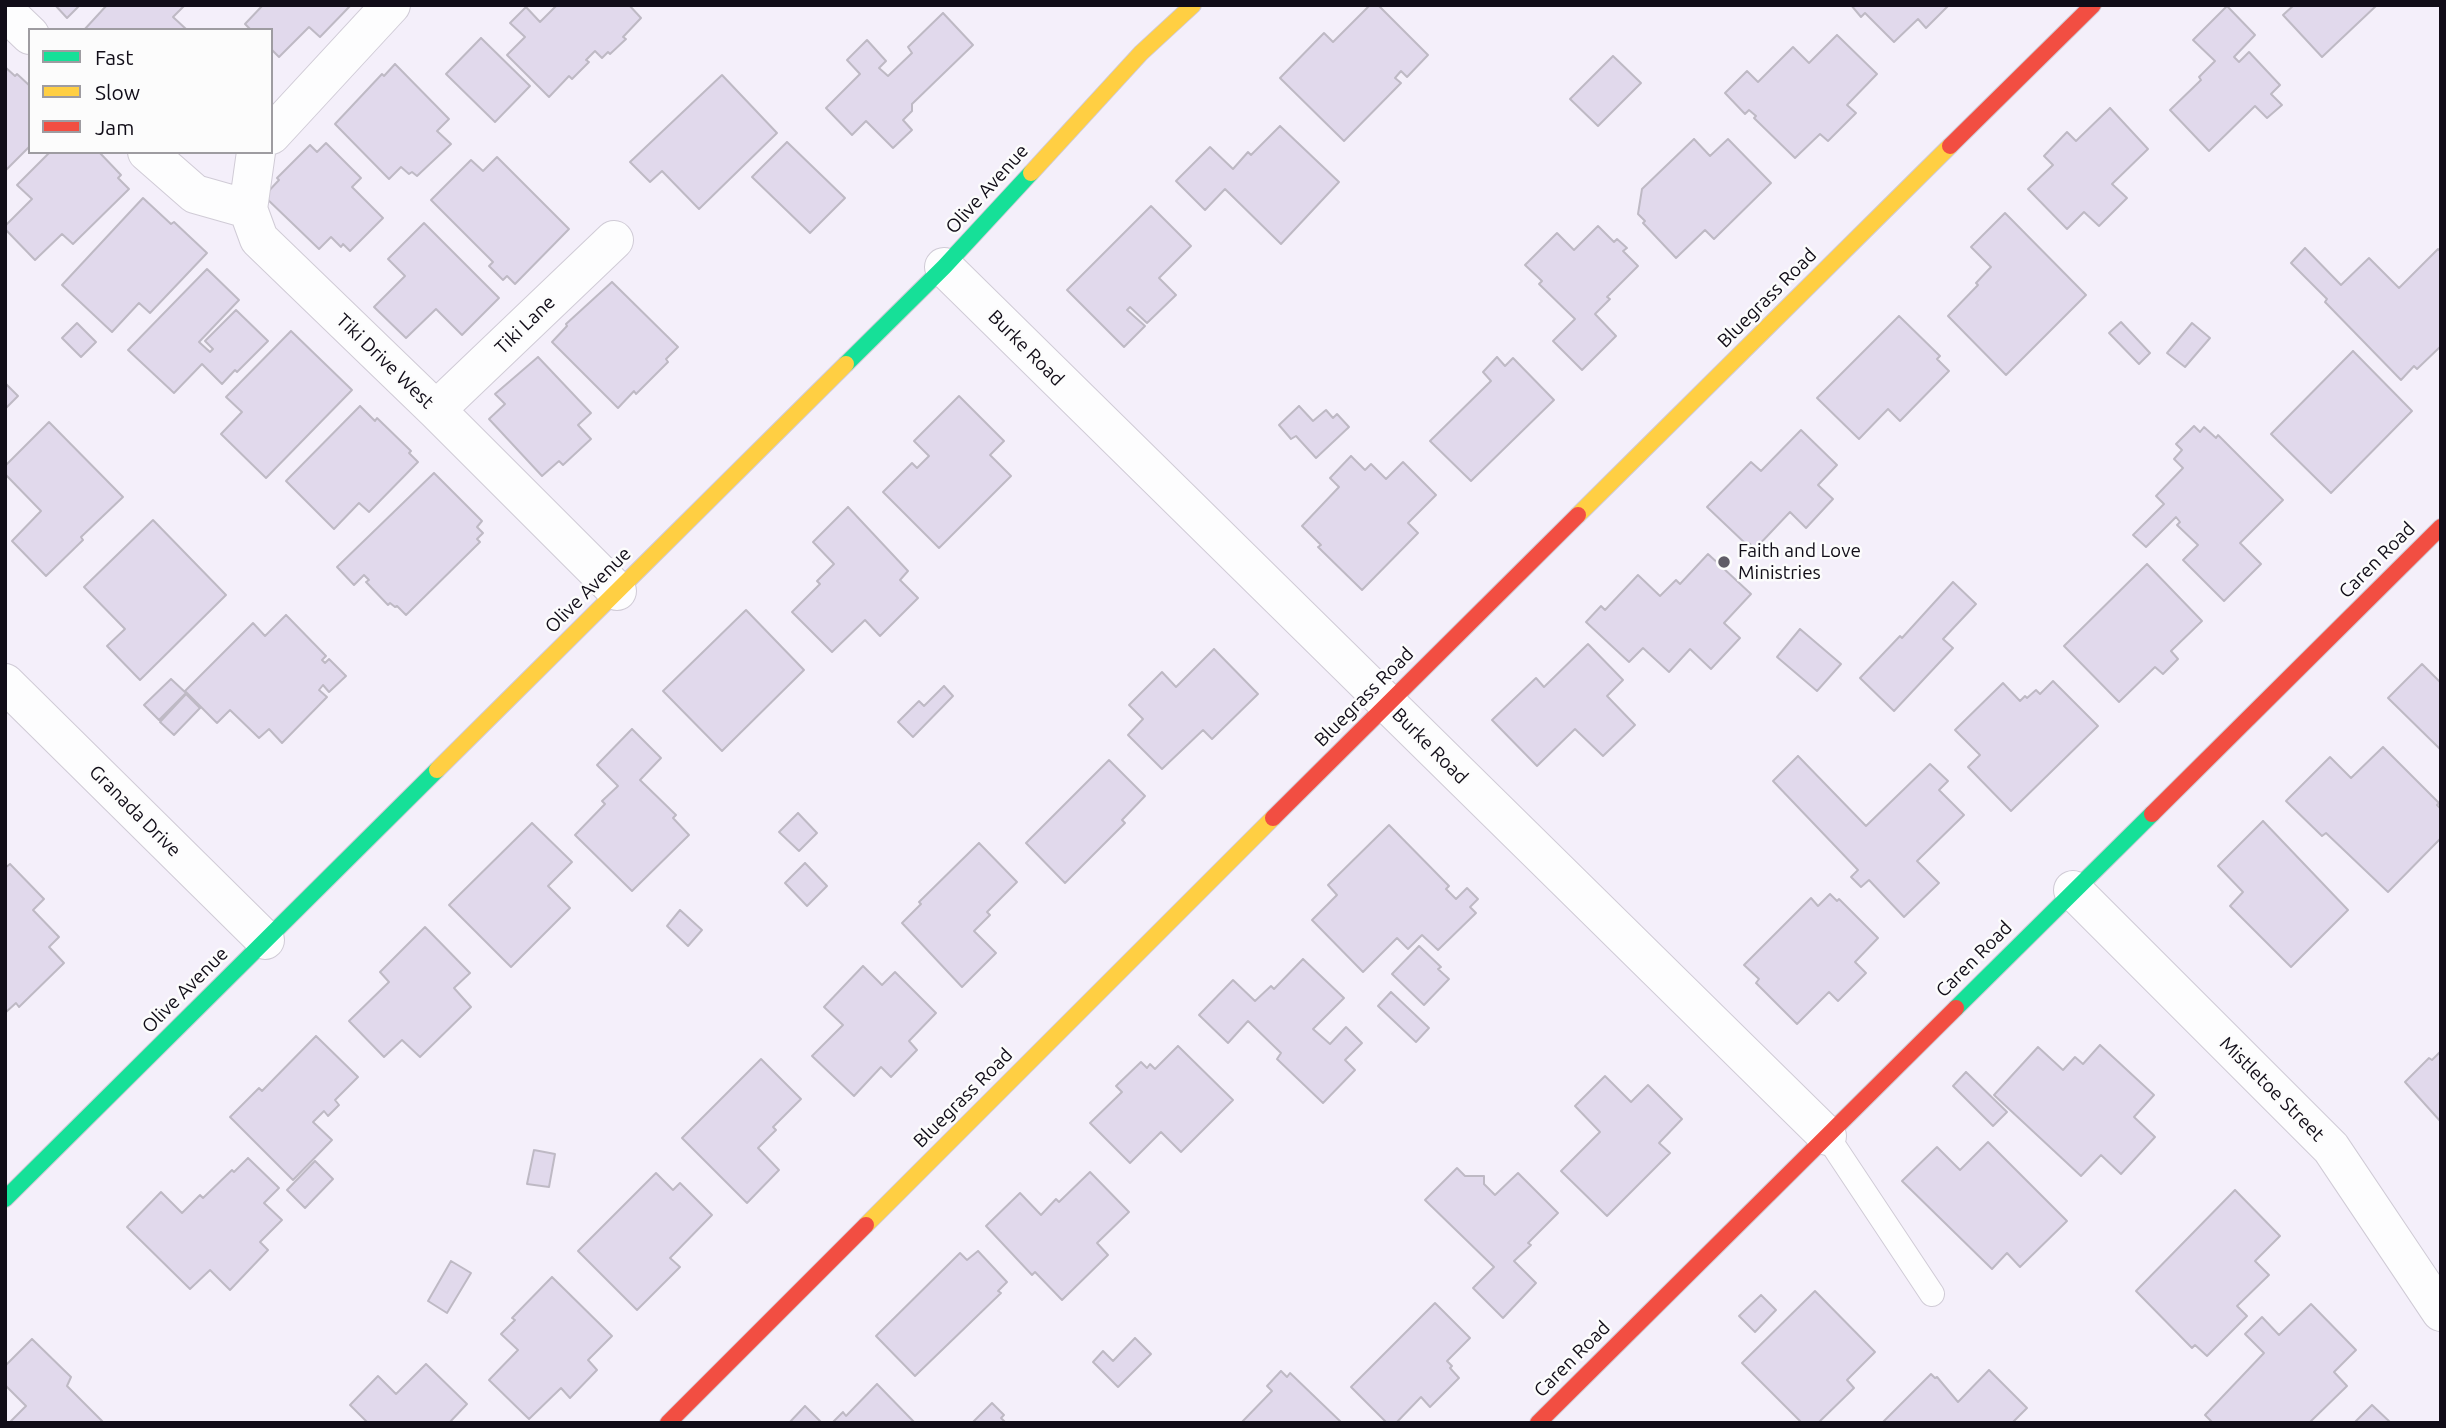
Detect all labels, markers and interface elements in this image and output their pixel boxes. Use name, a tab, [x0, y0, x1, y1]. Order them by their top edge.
legend	[28, 28, 273, 154]
text: Fast	[95, 45, 133, 69]
text: Slow	[95, 80, 140, 104]
text: Jam	[95, 115, 134, 139]
street label: Olive Avenue	[941, 140, 1033, 238]
street label: Bluegrass Road	[1713, 244, 1821, 352]
street label: Tiki Lane	[490, 291, 560, 359]
street label: Burke Road	[983, 305, 1069, 391]
street label: Tiki Drive West	[331, 309, 439, 413]
street label: Caren Road	[2334, 517, 2420, 603]
place label: Faith and Love Ministries	[1738, 540, 1861, 584]
street label: Olive Avenue	[540, 542, 636, 638]
marker: Faith and Love Ministries	[1716, 554, 1732, 570]
street label: Bluegrass Road	[1310, 643, 1418, 751]
street label: Burke Road	[1387, 703, 1473, 789]
street label: Granada Drive	[84, 760, 186, 862]
street label: Caren Road	[1931, 916, 2017, 1002]
street label: Olive Avenue	[137, 942, 233, 1038]
street label: Mistletoe Street	[2215, 1032, 2329, 1146]
street label: Bluegrass Road	[909, 1044, 1017, 1152]
street label: Caren Road	[1529, 1316, 1615, 1402]

